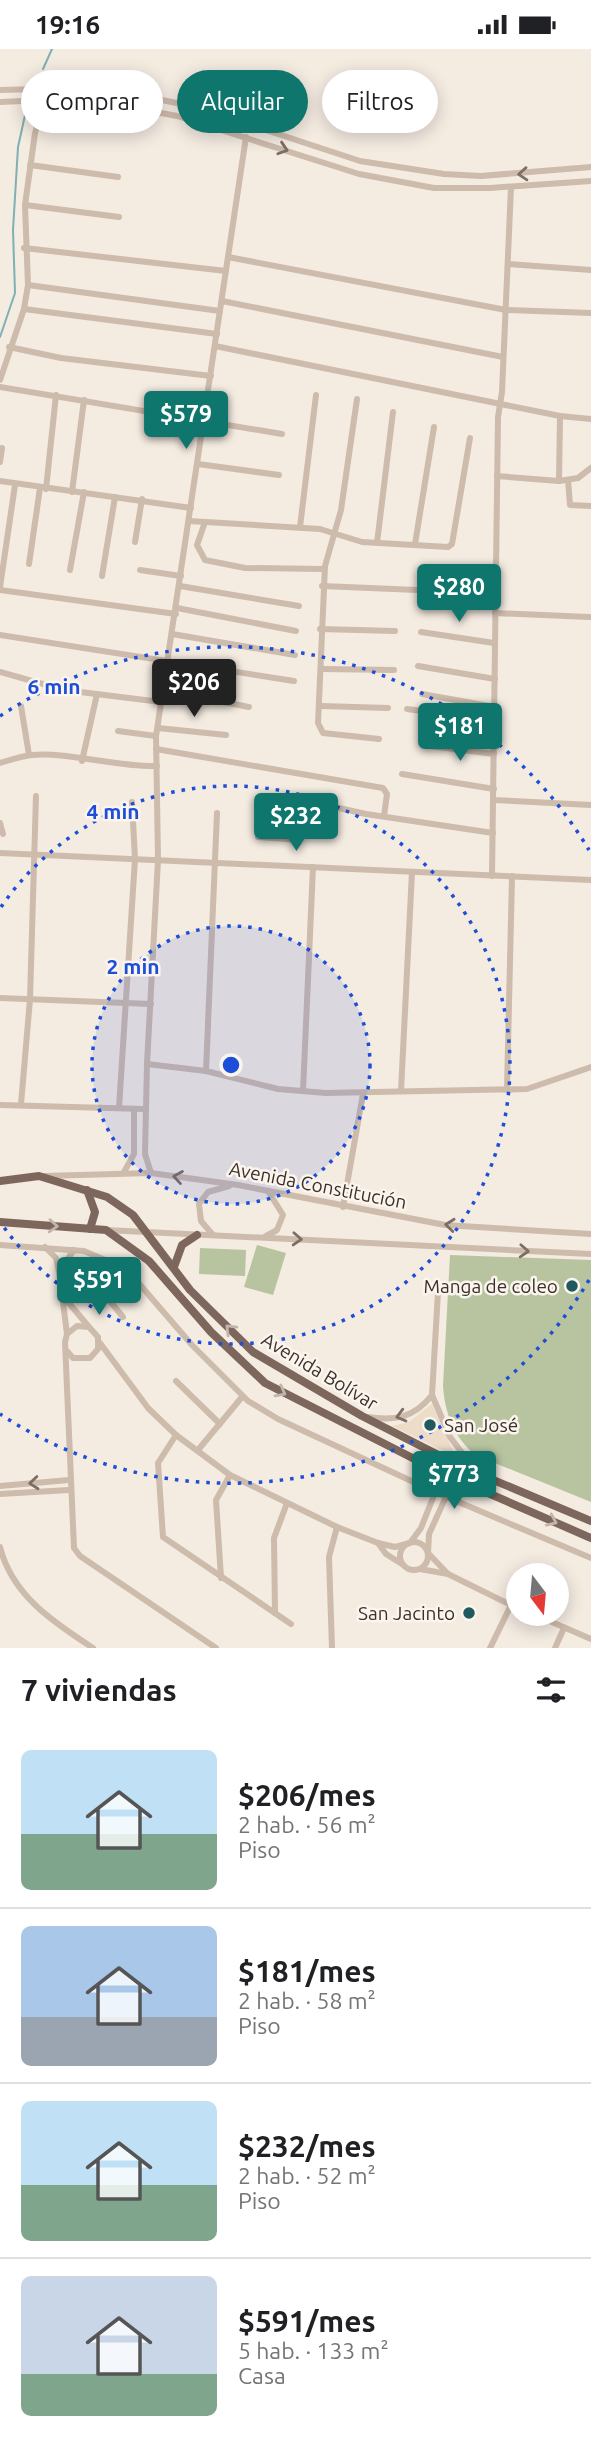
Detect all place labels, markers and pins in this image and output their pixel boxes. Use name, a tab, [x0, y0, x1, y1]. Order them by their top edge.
pin: $579	[145, 391, 227, 451]
pin: $280	[418, 565, 500, 624]
pin: $206	[153, 659, 235, 719]
pin: $181	[419, 703, 501, 763]
pin: $232	[255, 793, 337, 853]
centre of rings	[219, 1053, 243, 1077]
pin: $591	[58, 1257, 140, 1317]
place label: Manga de coleo	[423, 1275, 558, 1297]
marker: Manga de coleo	[564, 1278, 580, 1294]
place label: San José	[444, 1414, 518, 1436]
marker: San José	[422, 1417, 438, 1433]
pin: $773	[413, 1451, 495, 1511]
place label: San Jacinto	[358, 1602, 455, 1624]
marker: San Jacinto	[461, 1605, 477, 1621]

